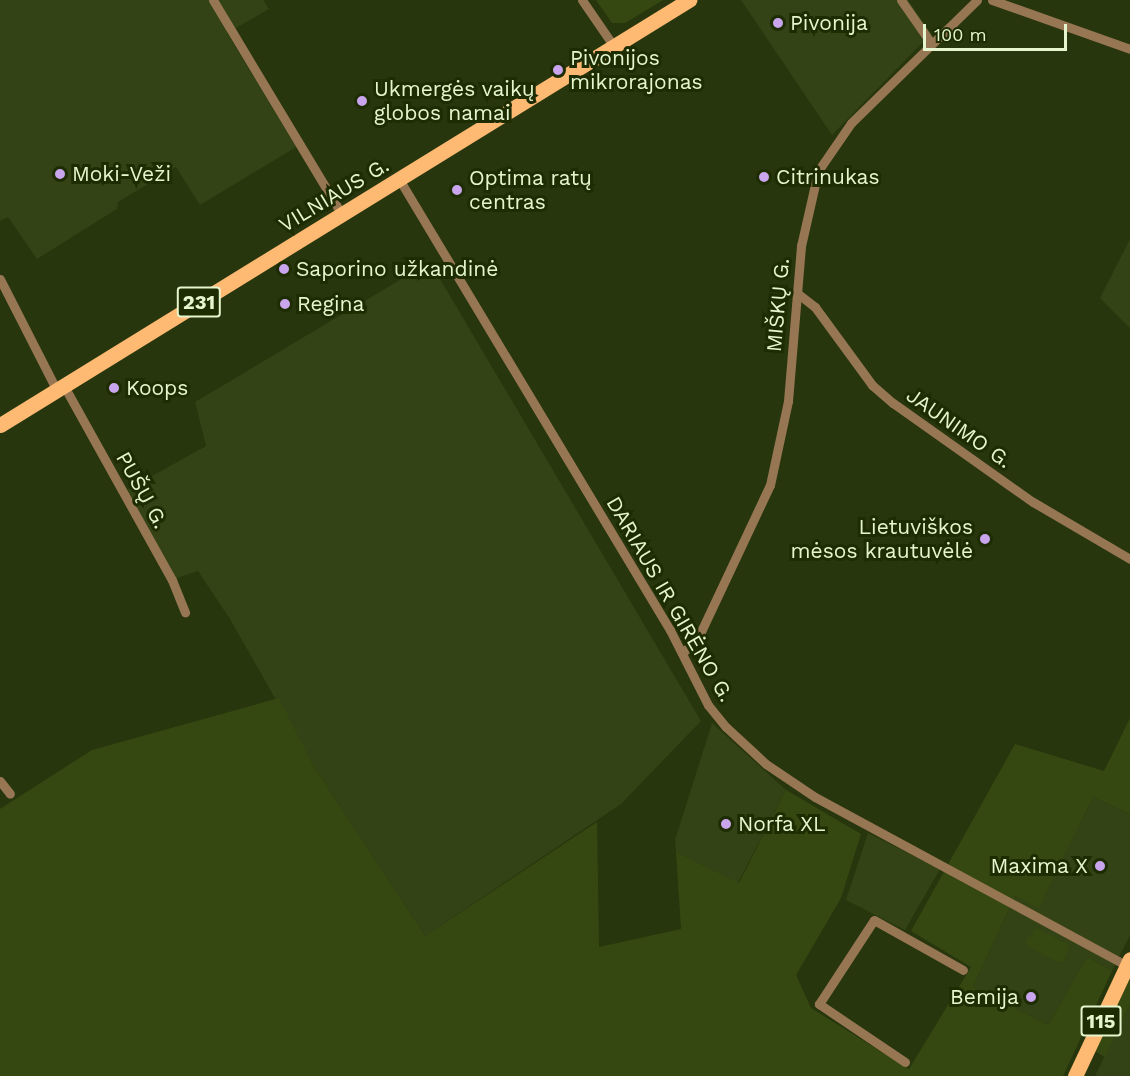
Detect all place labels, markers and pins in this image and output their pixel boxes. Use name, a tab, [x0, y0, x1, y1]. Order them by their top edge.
place label: Pivonija	[790, 10, 868, 36]
marker: Pivonija	[771, 16, 785, 30]
place label: Pivonijos mikrorajonas	[570, 45, 703, 95]
marker: Pivonijos mikrorajonas	[551, 63, 565, 77]
place label: Ukmergės vaikų globos namai	[374, 76, 535, 126]
marker: Ukmergės vaikų globos namai	[355, 94, 369, 108]
place label: Moki-Veži	[72, 161, 171, 187]
place label: Citrinukas	[776, 164, 880, 190]
place label: Optima ratų centras	[469, 165, 593, 215]
marker: Moki-Veži	[53, 167, 67, 181]
marker: Citrinukas	[757, 170, 771, 184]
marker: Optima ratų centras	[450, 183, 464, 197]
place label: Saporino užkandinė	[296, 256, 498, 282]
marker: Saporino užkandinė	[277, 262, 291, 276]
place label: Regina	[297, 291, 364, 317]
marker: Regina	[278, 297, 292, 311]
place label: Koops	[126, 375, 188, 401]
marker: Koops	[107, 381, 121, 395]
place label: Lietuviškos mėsos krautuvėlė	[791, 514, 973, 564]
marker: Lietuviškos mėsos krautuvėlė	[978, 532, 992, 546]
place label: Norfa XL	[738, 811, 826, 837]
marker: Norfa XL	[719, 817, 733, 831]
place label: Maxima X	[990, 853, 1088, 879]
marker: Maxima X	[1093, 859, 1107, 873]
place label: Bemija	[950, 984, 1019, 1010]
marker: Bemija	[1024, 990, 1038, 1004]

